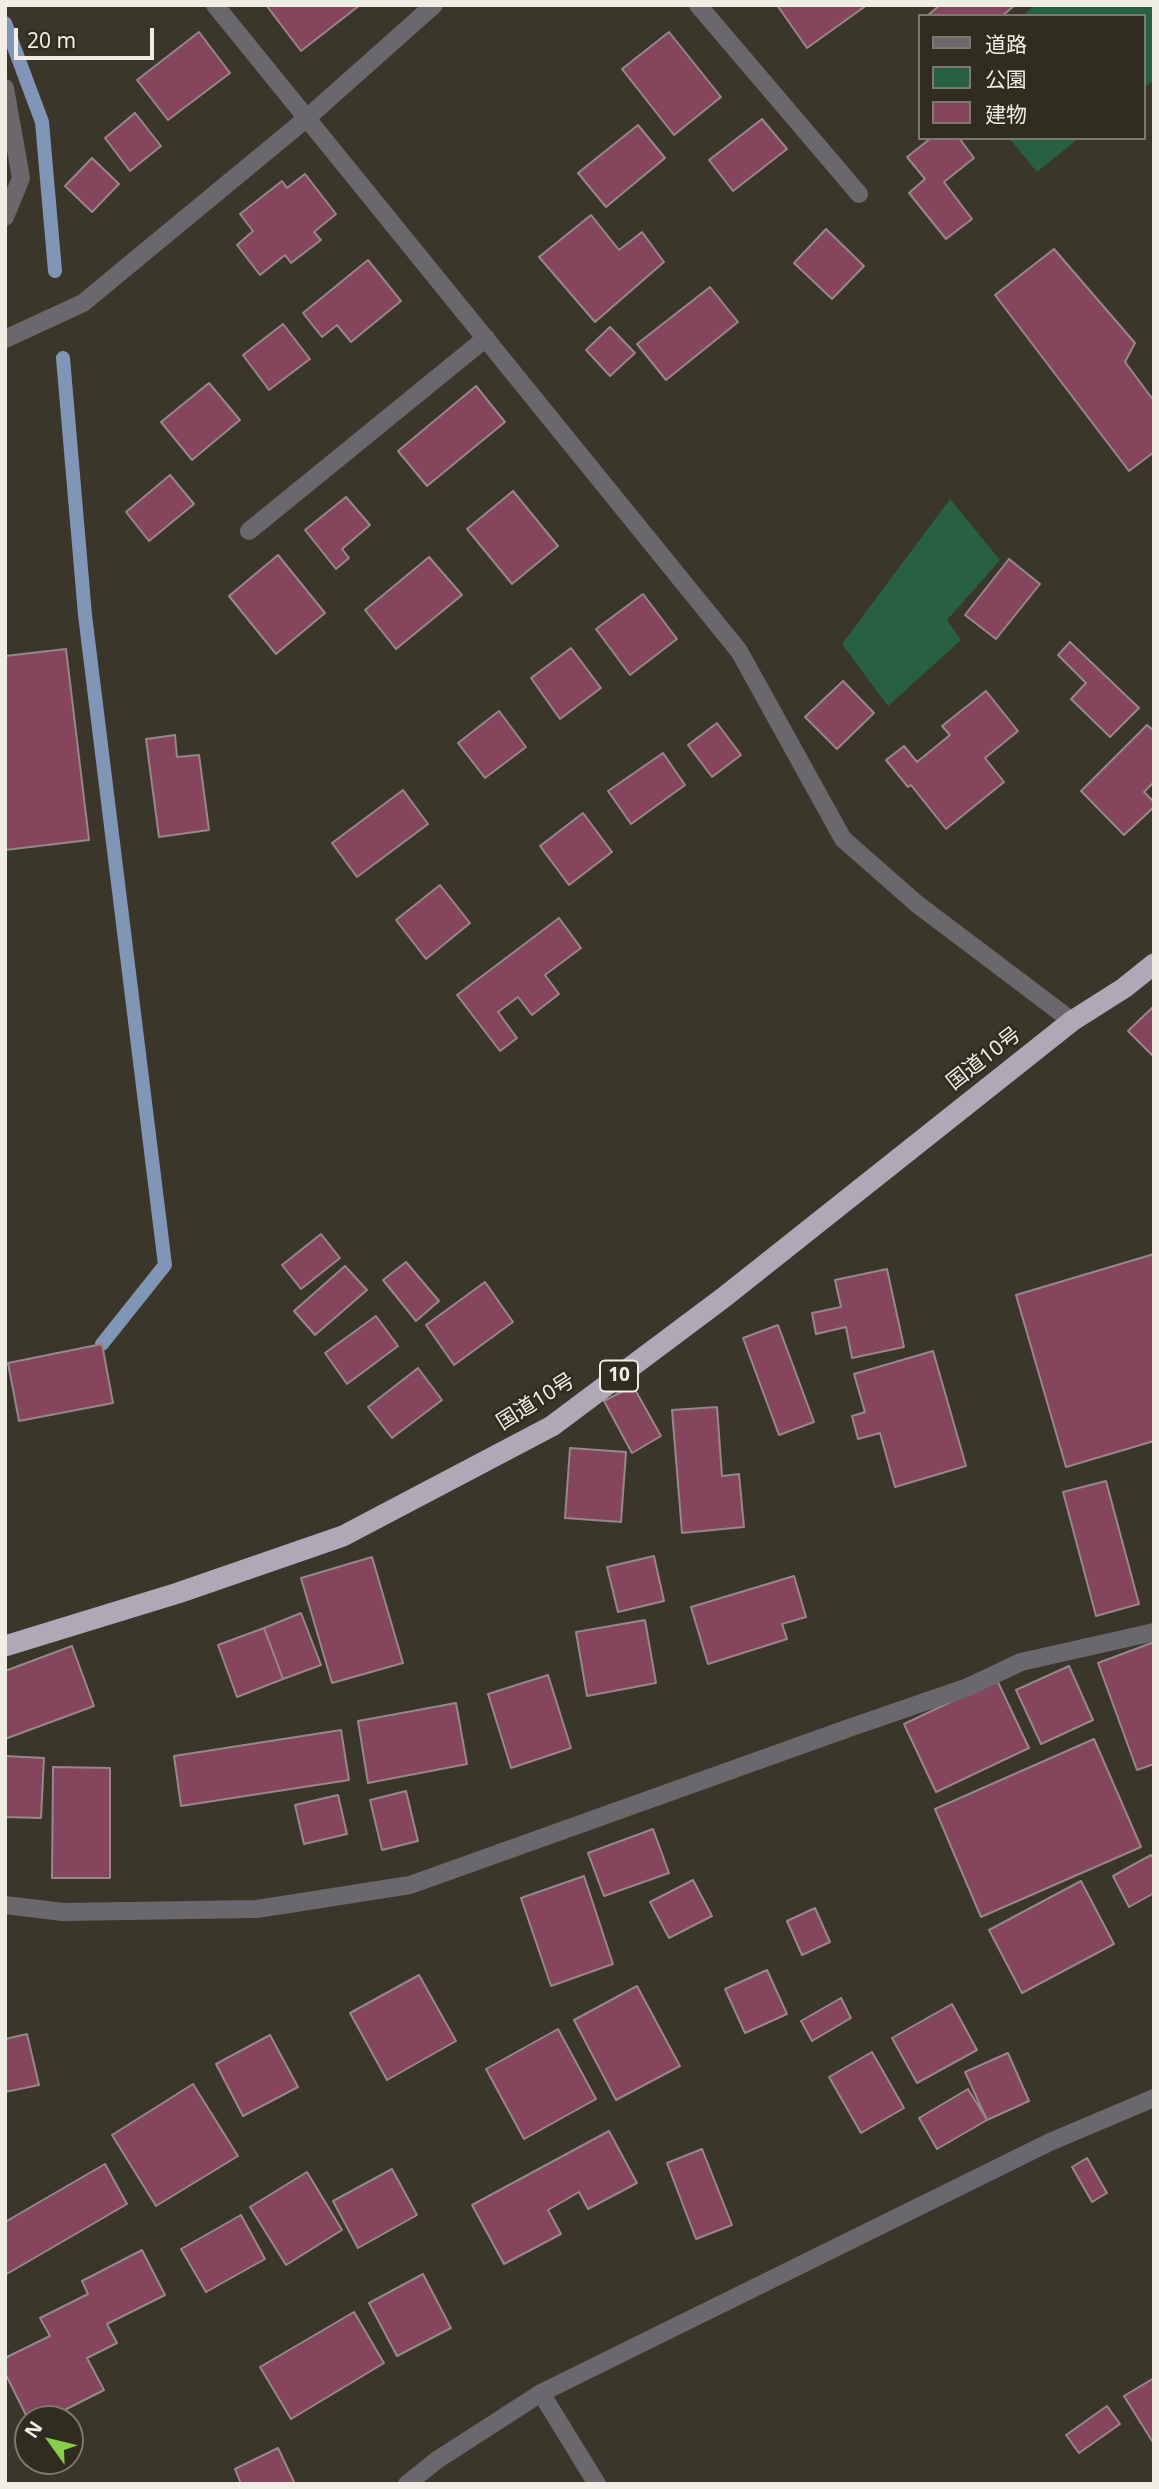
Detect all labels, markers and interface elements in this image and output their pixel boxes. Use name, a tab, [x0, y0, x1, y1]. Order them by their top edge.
scale bar	[18, 14, 158, 58]
legend	[918, 14, 1145, 140]
text: 20 m	[27, 26, 76, 54]
text: 道路	[985, 30, 1027, 58]
text: 公園	[985, 65, 1027, 93]
text: 建物	[985, 100, 1027, 128]
street label: 国道10号	[942, 1022, 1026, 1096]
road number: 10	[600, 1360, 638, 1392]
street label: 国道10号	[492, 1368, 580, 1436]
north arrow	[14, 2405, 84, 2475]
text: N	[18, 2416, 48, 2443]

